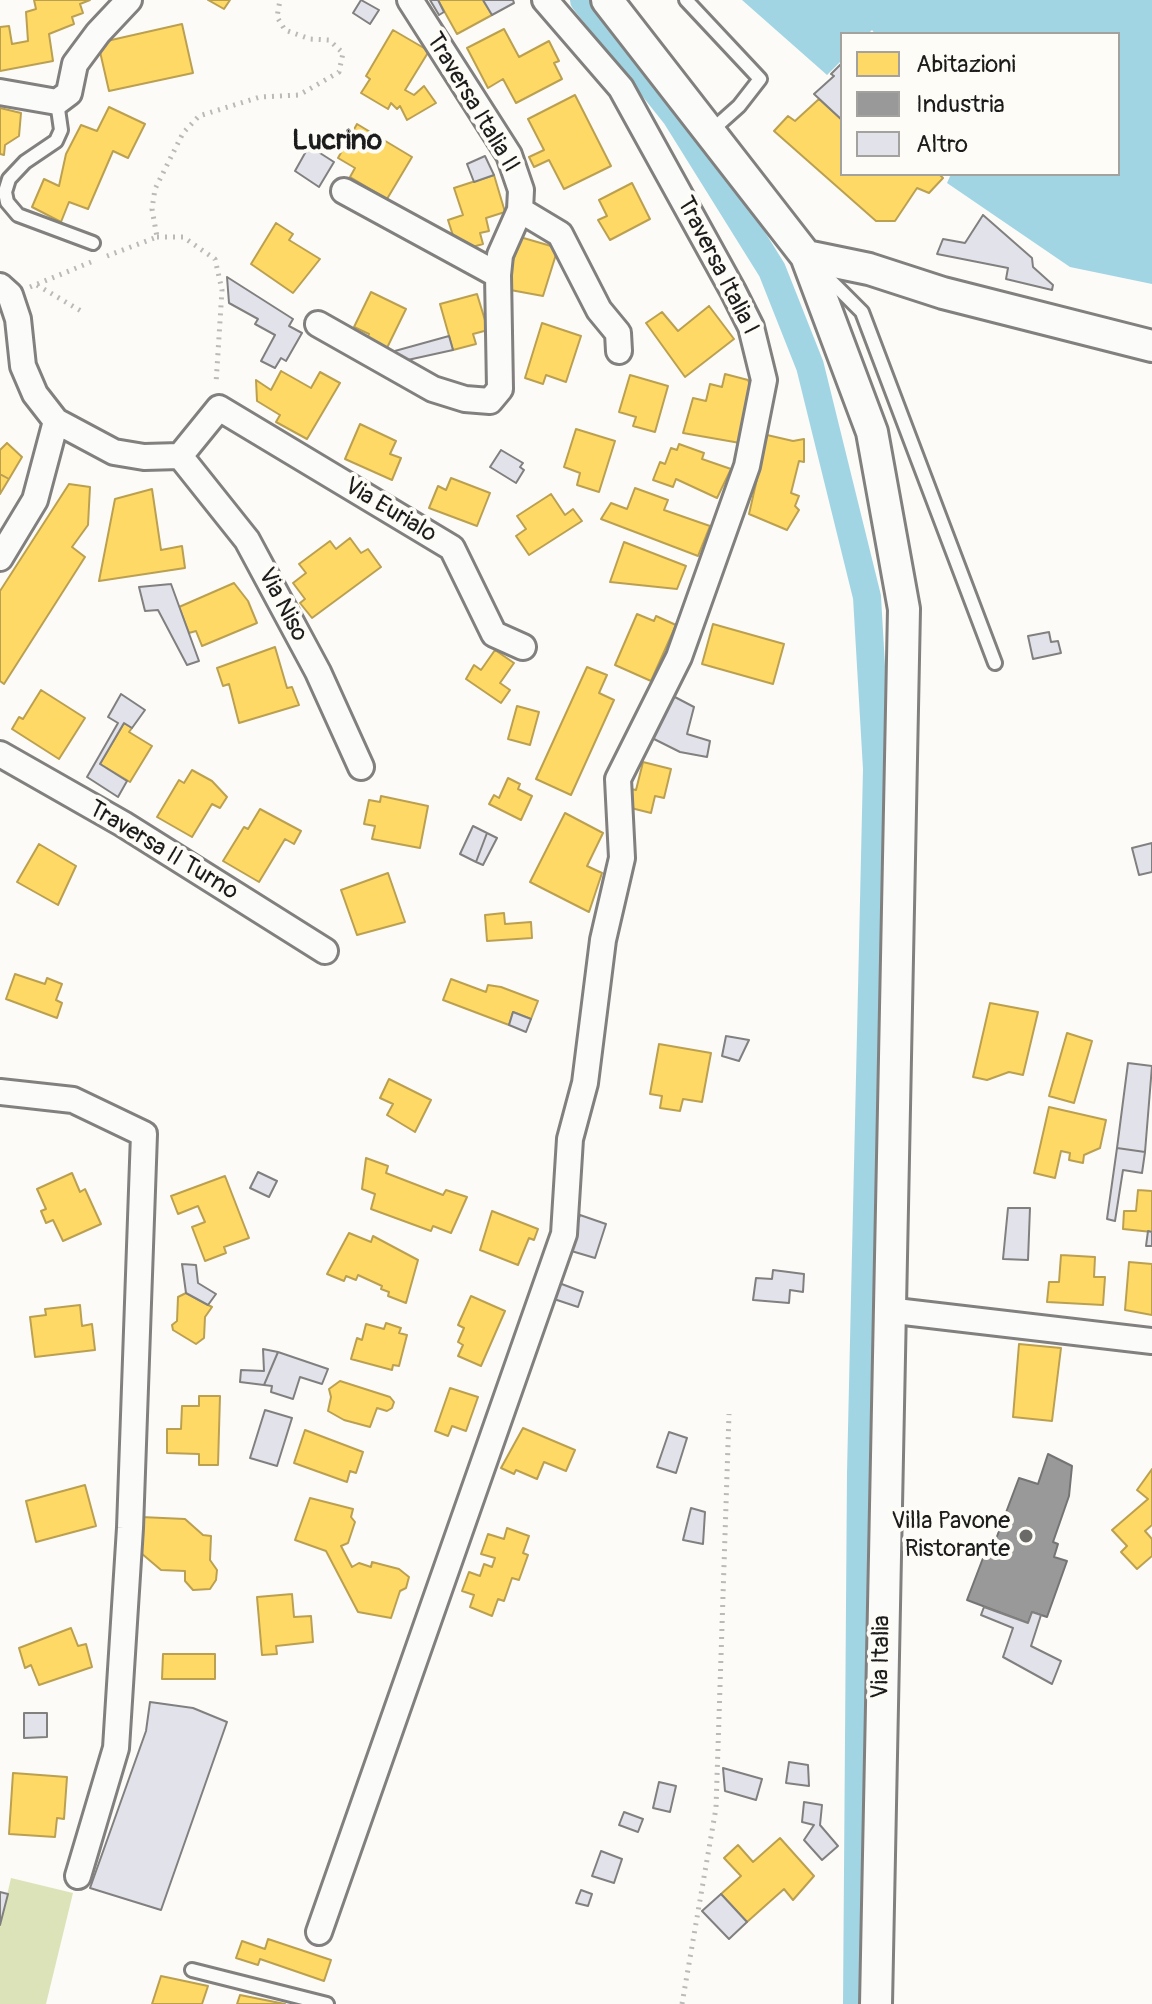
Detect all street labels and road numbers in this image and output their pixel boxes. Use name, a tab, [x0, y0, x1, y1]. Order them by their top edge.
street label: Traversa Italia II	[419, 28, 525, 178]
street label: Traversa Italia I	[670, 192, 764, 340]
street label: Via Eurialo	[339, 472, 441, 550]
street label: Via Niso	[251, 563, 313, 647]
street label: Traversa II Turno	[83, 795, 243, 907]
street label: Via Italia	[867, 1615, 897, 1699]

